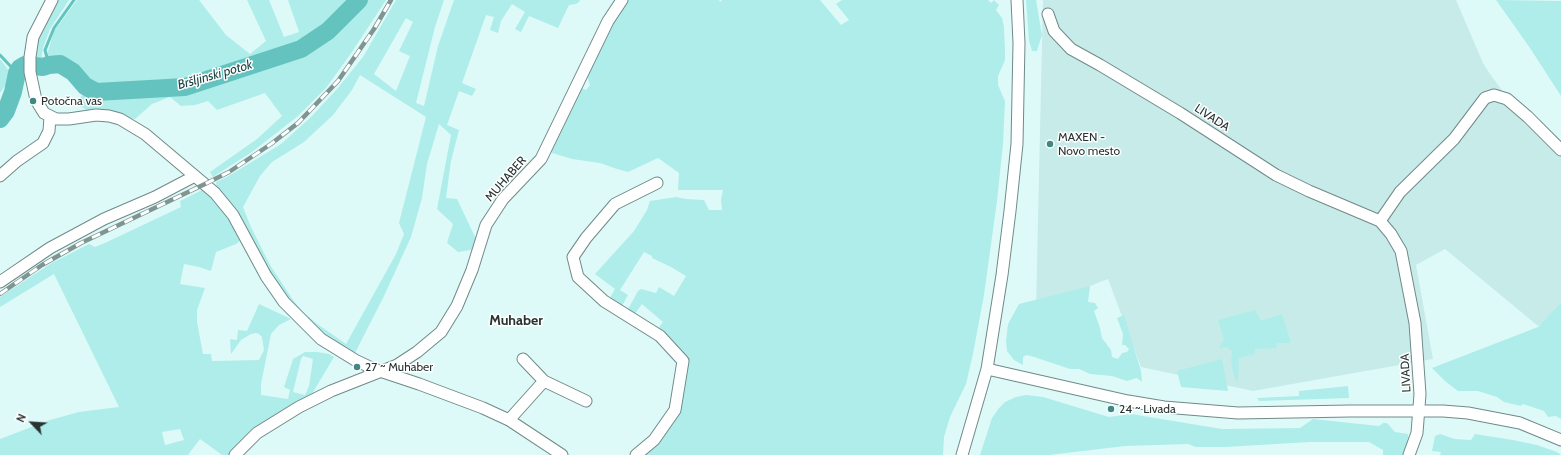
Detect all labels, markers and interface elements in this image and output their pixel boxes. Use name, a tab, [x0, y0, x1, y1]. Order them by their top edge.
water label: Bršljinski potok	[176, 57, 254, 93]
place label: Potočna vas	[41, 94, 102, 108]
marker: Potočna vas	[28, 96, 38, 106]
street label: LIVADA	[1192, 101, 1232, 135]
place label: MAXEN - Novo mesto	[1058, 130, 1120, 158]
marker: MAXEN - Novo mesto	[1045, 139, 1055, 149]
street label: MUHABER	[482, 153, 530, 205]
district label: Muhaber	[489, 313, 543, 329]
street label: LIVADA	[1398, 353, 1414, 393]
place label: 27 ~ Muhaber	[365, 360, 433, 374]
marker: 27 ~ Muhaber	[352, 362, 362, 372]
place label: 24 ~ Livada	[1119, 402, 1176, 416]
north arrow	[12, 403, 52, 443]
marker: 24 ~ Livada	[1106, 404, 1116, 414]
text: N	[13, 411, 29, 424]

